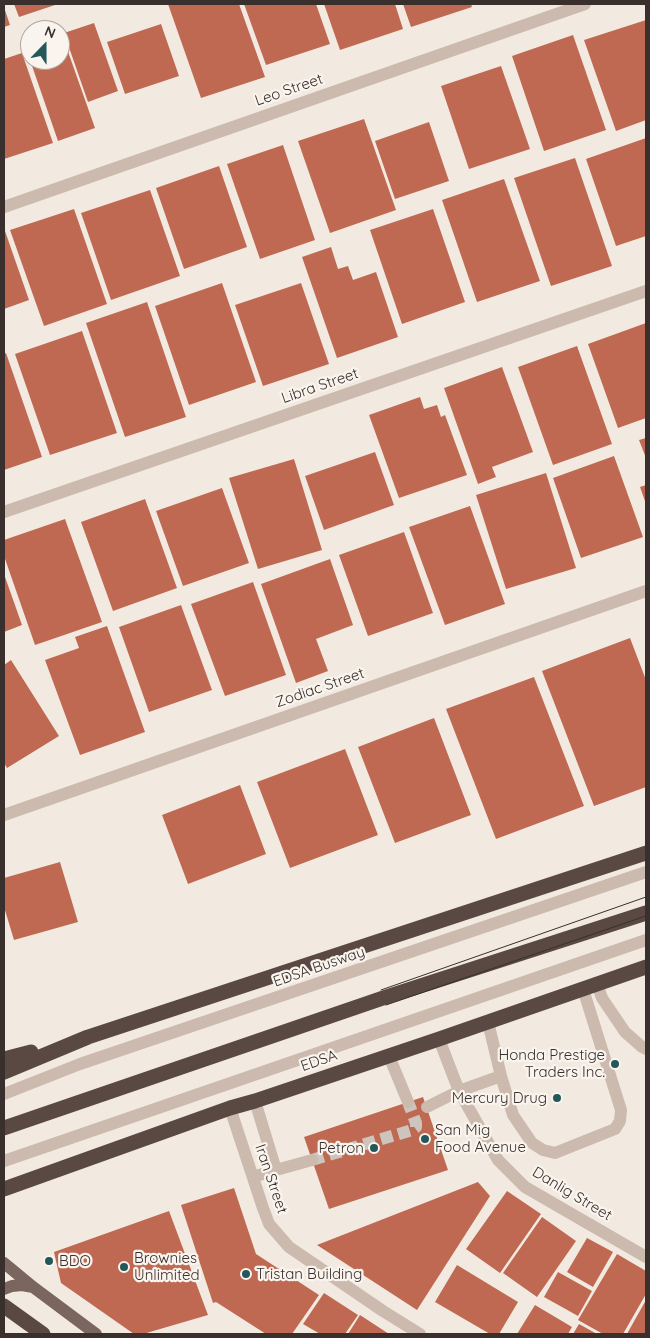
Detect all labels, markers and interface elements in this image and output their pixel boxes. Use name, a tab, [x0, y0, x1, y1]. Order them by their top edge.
north arrow	[20, 20, 70, 70]
text: N	[42, 22, 58, 42]
street label: Leo Street	[253, 70, 325, 110]
street label: Libra Street	[279, 364, 361, 408]
street label: Zodiac Street	[273, 664, 367, 712]
street label: EDSA Busway	[271, 943, 367, 991]
street label: EDSA	[298, 1046, 340, 1076]
place label: Honda Prestige Traders Inc.	[498, 1046, 605, 1081]
marker: Honda Prestige Traders Inc.	[609, 1058, 621, 1070]
place label: Mercury Drug	[452, 1089, 547, 1107]
marker: Mercury Drug	[551, 1092, 563, 1104]
place label: San Mig Food Avenue	[435, 1121, 526, 1156]
marker: San Mig Food Avenue	[419, 1133, 431, 1145]
place label: Petron	[318, 1139, 364, 1157]
street label: Iran Street	[251, 1142, 291, 1216]
marker: Petron	[368, 1142, 380, 1154]
street label: Danlig Street	[529, 1163, 615, 1225]
place label: Brownies Unlimited	[134, 1249, 199, 1284]
place label: BDO	[59, 1252, 91, 1270]
marker: BDO	[43, 1255, 55, 1267]
marker: Brownies Unlimited	[118, 1261, 130, 1273]
place label: Tristan Building	[256, 1265, 362, 1283]
marker: Tristan Building	[240, 1268, 252, 1280]

